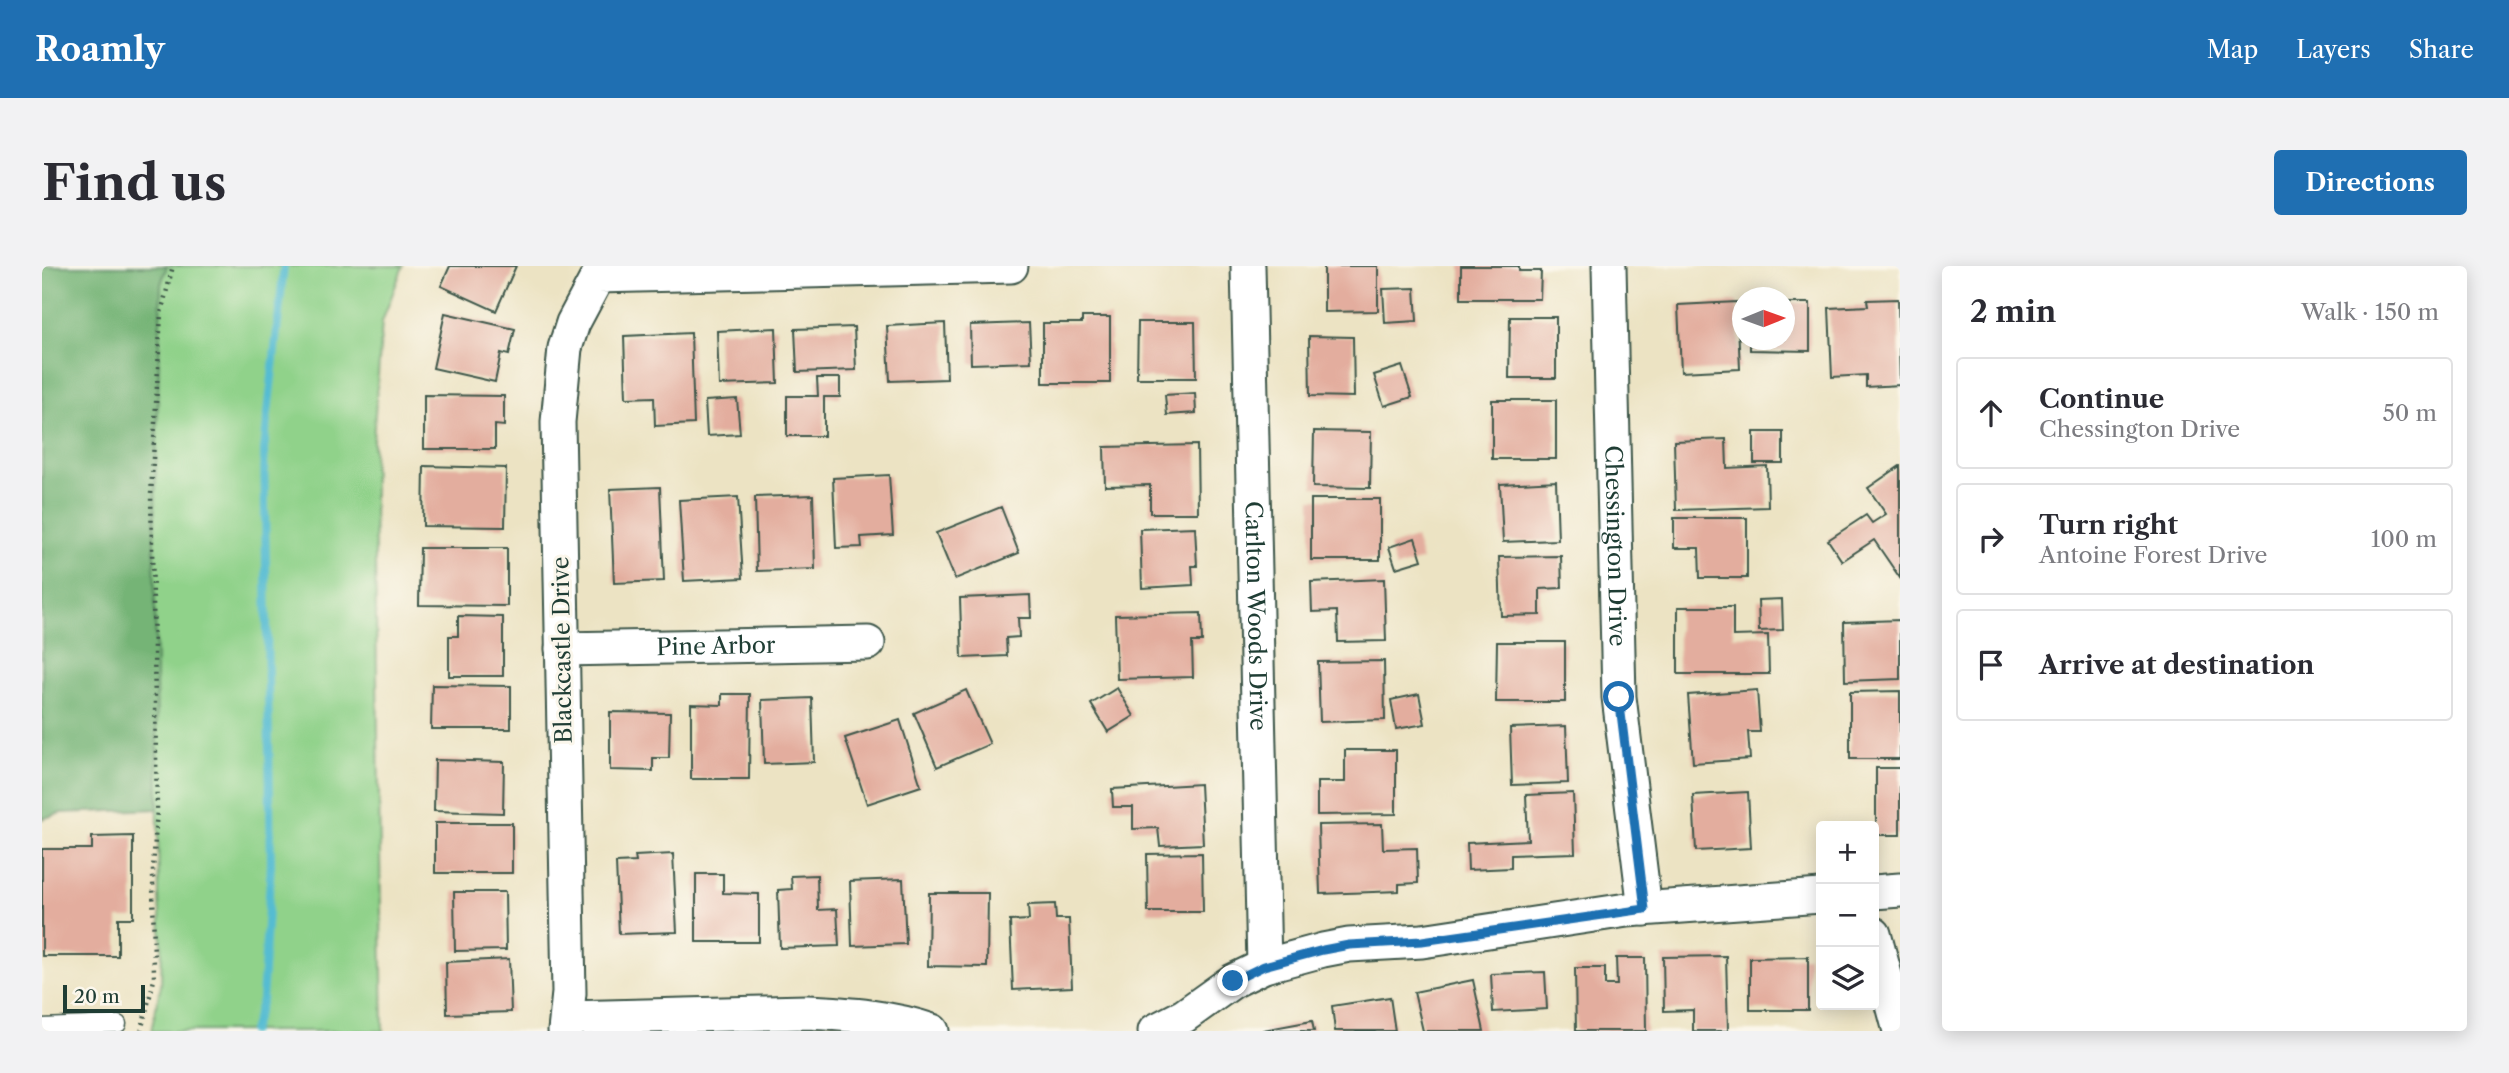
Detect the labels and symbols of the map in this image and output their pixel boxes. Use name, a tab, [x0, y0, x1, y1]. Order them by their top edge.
north arrow	[1732, 287, 1795, 350]
street label: Chessington Drive	[1599, 445, 1632, 647]
street label: Carlton Woods Drive	[1239, 501, 1273, 731]
street label: Blackcastle Drive	[546, 556, 578, 744]
street label: Pine Arbor	[656, 631, 776, 661]
route start	[1603, 681, 1634, 712]
route end	[1217, 965, 1248, 996]
scale bar	[63, 982, 145, 1014]

